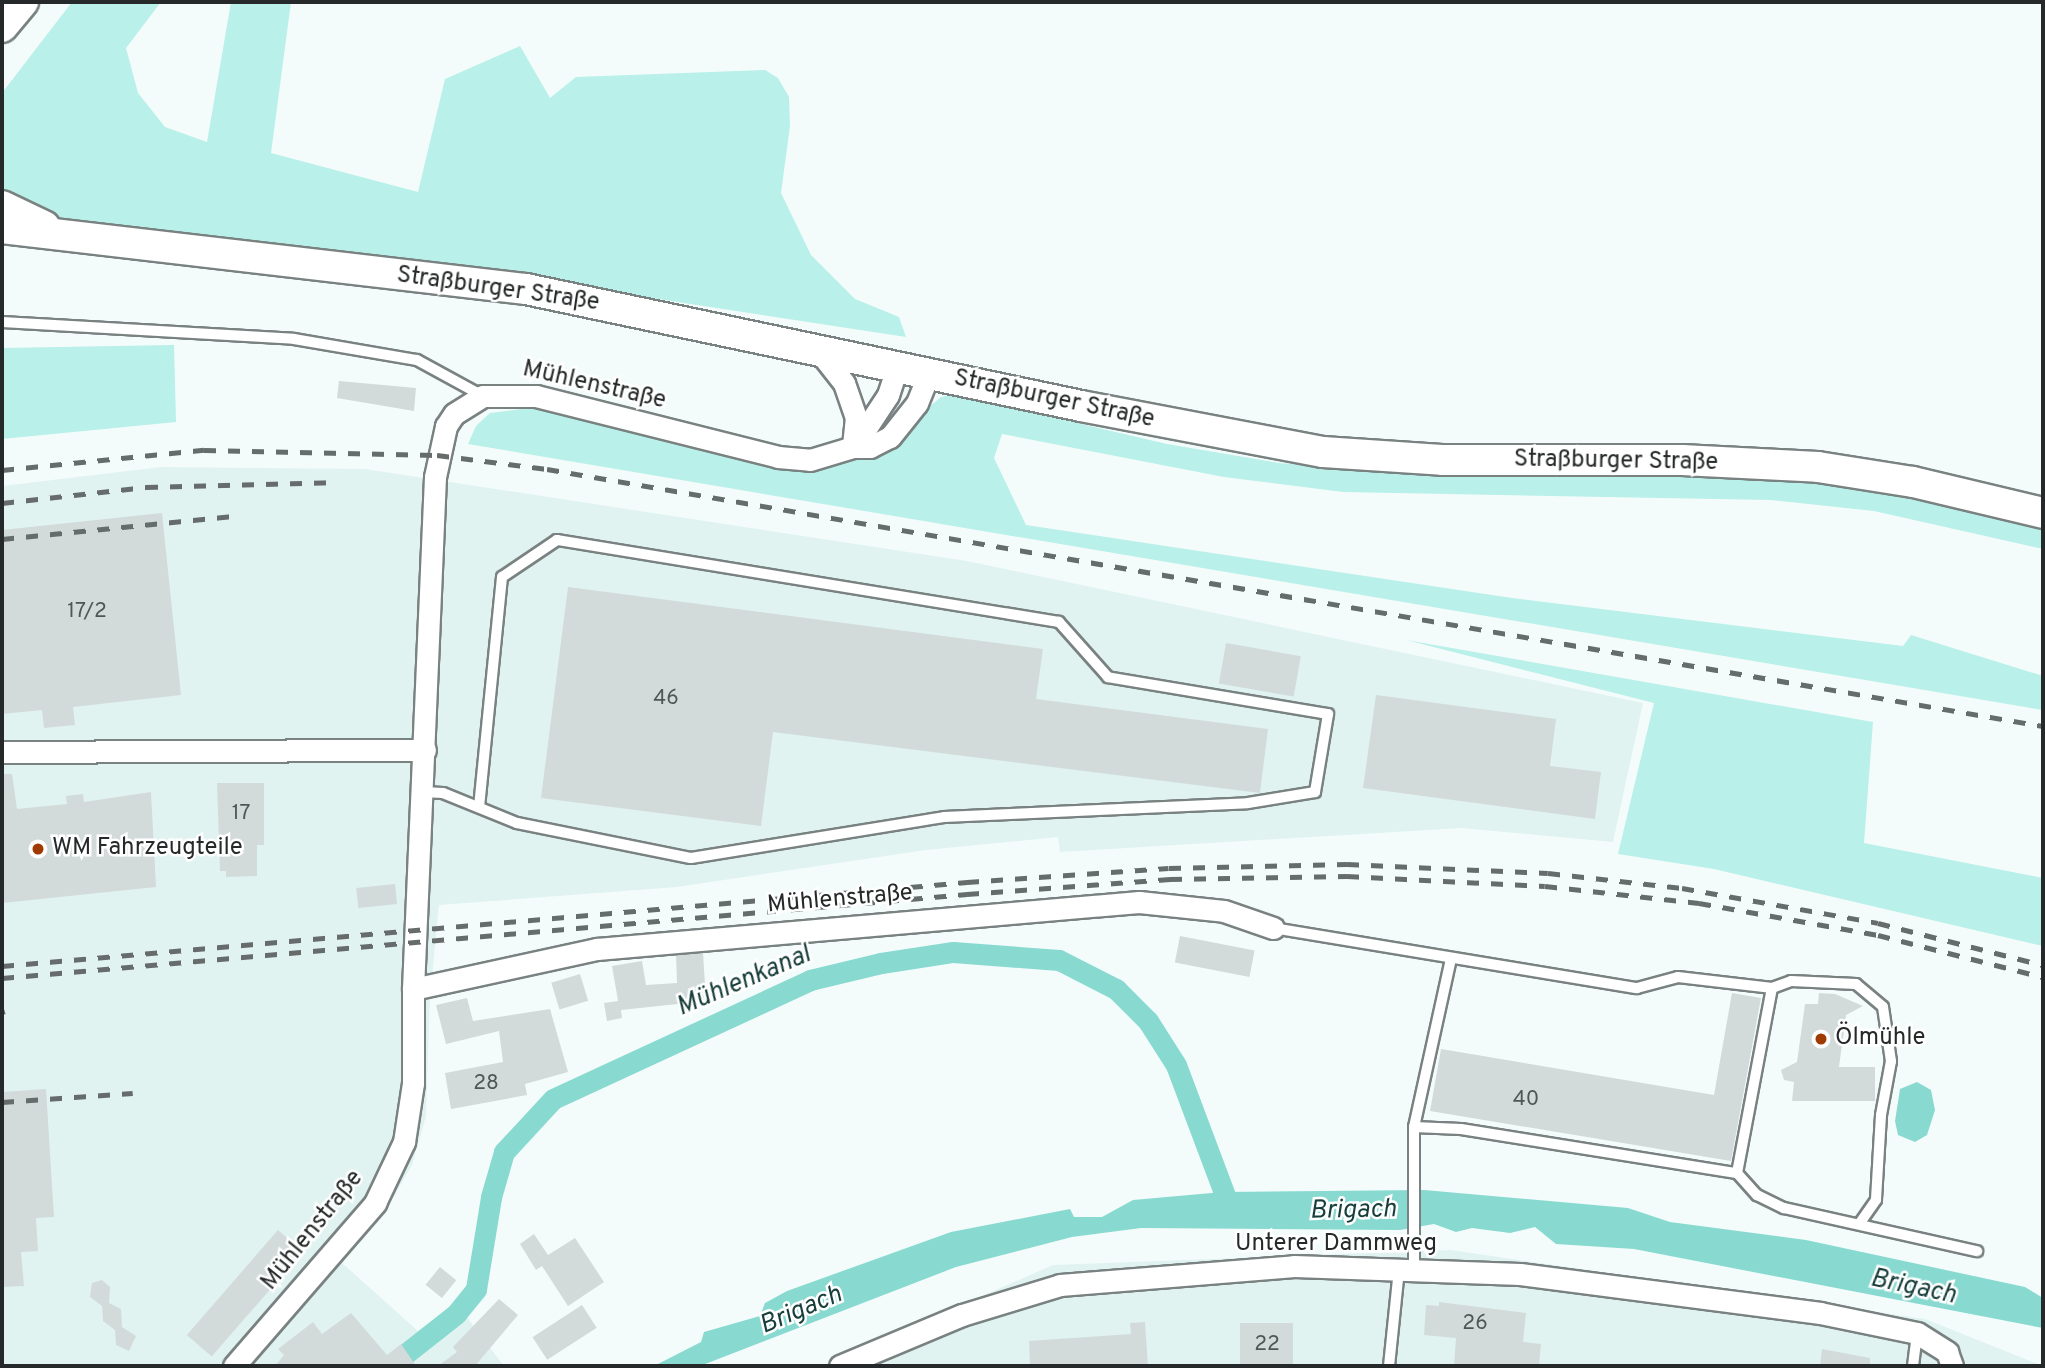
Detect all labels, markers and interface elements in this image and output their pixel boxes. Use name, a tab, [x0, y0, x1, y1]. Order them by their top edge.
street label: Straßburger Straße	[395, 262, 601, 318]
street label: Mühlenstraße	[520, 356, 668, 416]
street label: Straßburger Straße	[951, 365, 1157, 435]
street label: Straßburger Straße	[1514, 446, 1718, 478]
house number: 17/2	[67, 599, 107, 625]
house number: 46	[653, 686, 679, 712]
house number: 17	[232, 801, 250, 827]
place label: WM Fahrzeugteile	[52, 835, 243, 863]
marker: WM Fahrzeugteile	[30, 841, 46, 857]
street label: Mühlenstraße	[766, 879, 914, 921]
water label: Mühlenkanal	[672, 940, 816, 1024]
place label: Ölmühle	[1835, 1025, 1925, 1053]
marker: Ölmühle	[1813, 1031, 1829, 1047]
house number: 28	[473, 1071, 499, 1097]
house number: 40	[1513, 1087, 1539, 1113]
street label: Mühlenstraße	[256, 1165, 370, 1297]
water label: Brigach	[1309, 1195, 1397, 1227]
street label: Unterer Dammweg	[1235, 1231, 1437, 1259]
water label: Brigach	[1867, 1264, 1959, 1312]
water label: Brigach	[755, 1280, 847, 1342]
house number: 26	[1462, 1311, 1488, 1337]
house number: 22	[1254, 1332, 1280, 1358]

